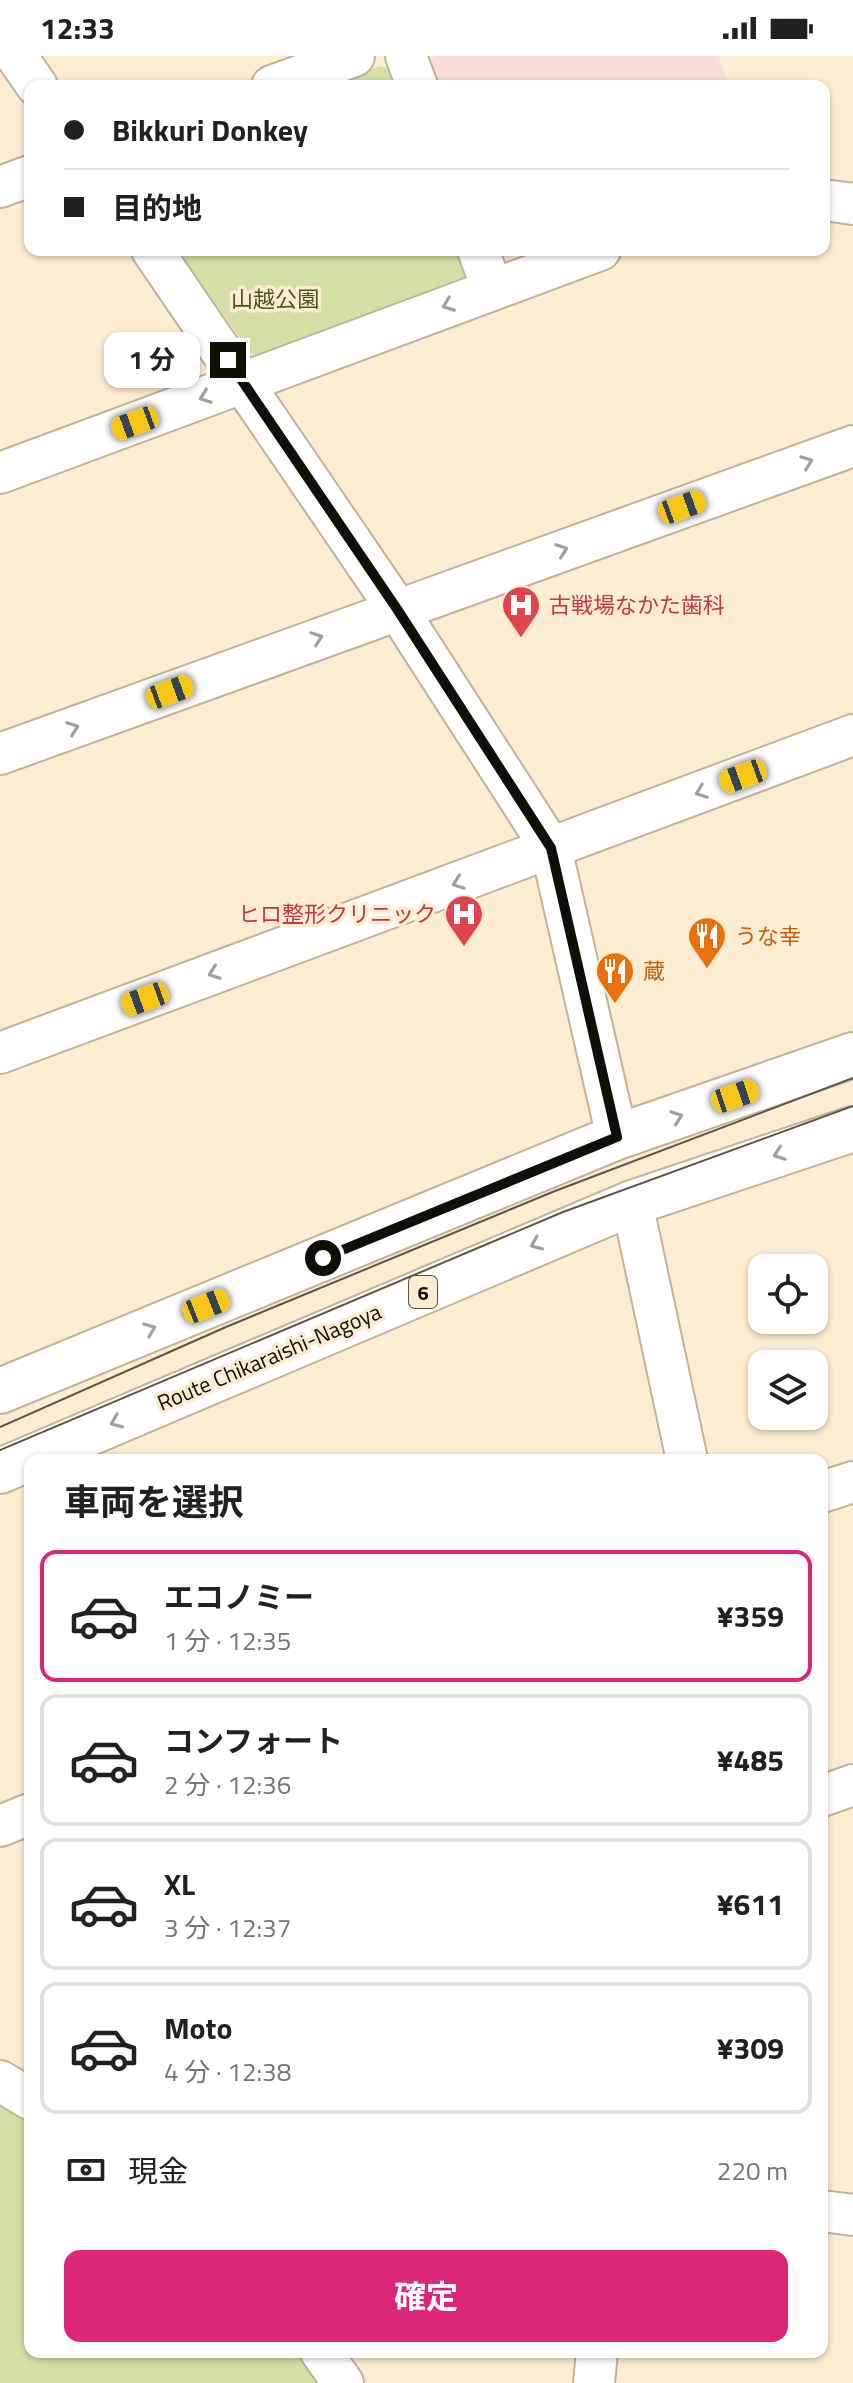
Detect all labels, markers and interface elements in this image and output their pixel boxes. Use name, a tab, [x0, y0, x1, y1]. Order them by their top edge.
text: 12:33	[40, 5, 115, 51]
text: Bikkuri Donkey	[112, 107, 308, 153]
text: 目的地	[112, 185, 202, 231]
park label: 山越公園	[231, 282, 319, 316]
one-way arrow	[442, 295, 456, 312]
callout: 1 分	[104, 332, 200, 388]
text: 1 分	[129, 340, 175, 379]
route end	[210, 342, 246, 378]
one-way arrow	[199, 387, 213, 404]
car	[108, 404, 162, 442]
one-way arrow	[799, 456, 813, 472]
car	[655, 488, 709, 526]
one-way arrow	[554, 543, 568, 560]
hospital icon: 古戦場なかた歯科	[500, 584, 542, 639]
place label: 古戦場なかた歯科	[549, 588, 725, 622]
one-way arrow	[310, 632, 324, 648]
car	[143, 673, 197, 711]
one-way arrow	[65, 721, 79, 737]
car	[716, 757, 770, 795]
one-way arrow	[695, 782, 709, 799]
one-way arrow	[452, 873, 466, 890]
hospital icon: ヒロ整形クリニック	[443, 893, 485, 948]
place label: ヒロ整形クリニック	[238, 897, 436, 931]
restaurant icon: うな幸	[686, 915, 728, 970]
place label: うな幸	[735, 919, 801, 953]
restaurant icon: 蔵	[594, 950, 636, 1005]
place label: 蔵	[643, 954, 665, 988]
one-way arrow	[208, 963, 222, 980]
car	[118, 980, 172, 1018]
car	[708, 1077, 762, 1115]
one-way arrow	[669, 1110, 683, 1126]
one-way arrow	[773, 1144, 787, 1160]
one-way arrow	[529, 1235, 544, 1251]
route start	[305, 1240, 341, 1276]
map controls	[748, 1254, 828, 1430]
button: locate	[748, 1254, 828, 1334]
road number: 6	[409, 1276, 437, 1308]
car	[179, 1286, 233, 1326]
street label: Route Chikaraishi-Nagoya	[152, 1294, 386, 1420]
one-way arrow	[142, 1322, 156, 1339]
button: layers	[748, 1350, 828, 1430]
one-way arrow	[110, 1413, 124, 1429]
text: 車両を選択	[64, 1474, 244, 1529]
text: エコノミー	[164, 1574, 314, 1620]
icon: car	[68, 1580, 140, 1652]
text: ¥359	[717, 1593, 784, 1639]
text: 1 分 · 12:35	[164, 1621, 291, 1660]
text: コンフォート	[164, 1718, 343, 1764]
icon: car	[68, 1724, 140, 1796]
text: ¥485	[717, 1737, 784, 1783]
text: 2 分 · 12:36	[164, 1765, 291, 1804]
text: XL	[164, 1861, 195, 1907]
icon: car	[68, 1868, 140, 1940]
text: ¥611	[717, 1881, 784, 1927]
text: 3 分 · 12:37	[164, 1908, 291, 1947]
text: Moto	[164, 2005, 232, 2051]
icon: car	[68, 2012, 140, 2084]
text: ¥309	[717, 2025, 784, 2071]
text: 4 分 · 12:38	[164, 2052, 291, 2091]
icon: cash	[64, 2148, 108, 2192]
text: 現金	[128, 2148, 188, 2194]
text: 220 m	[717, 2151, 788, 2190]
button: 確定	[64, 2250, 788, 2342]

